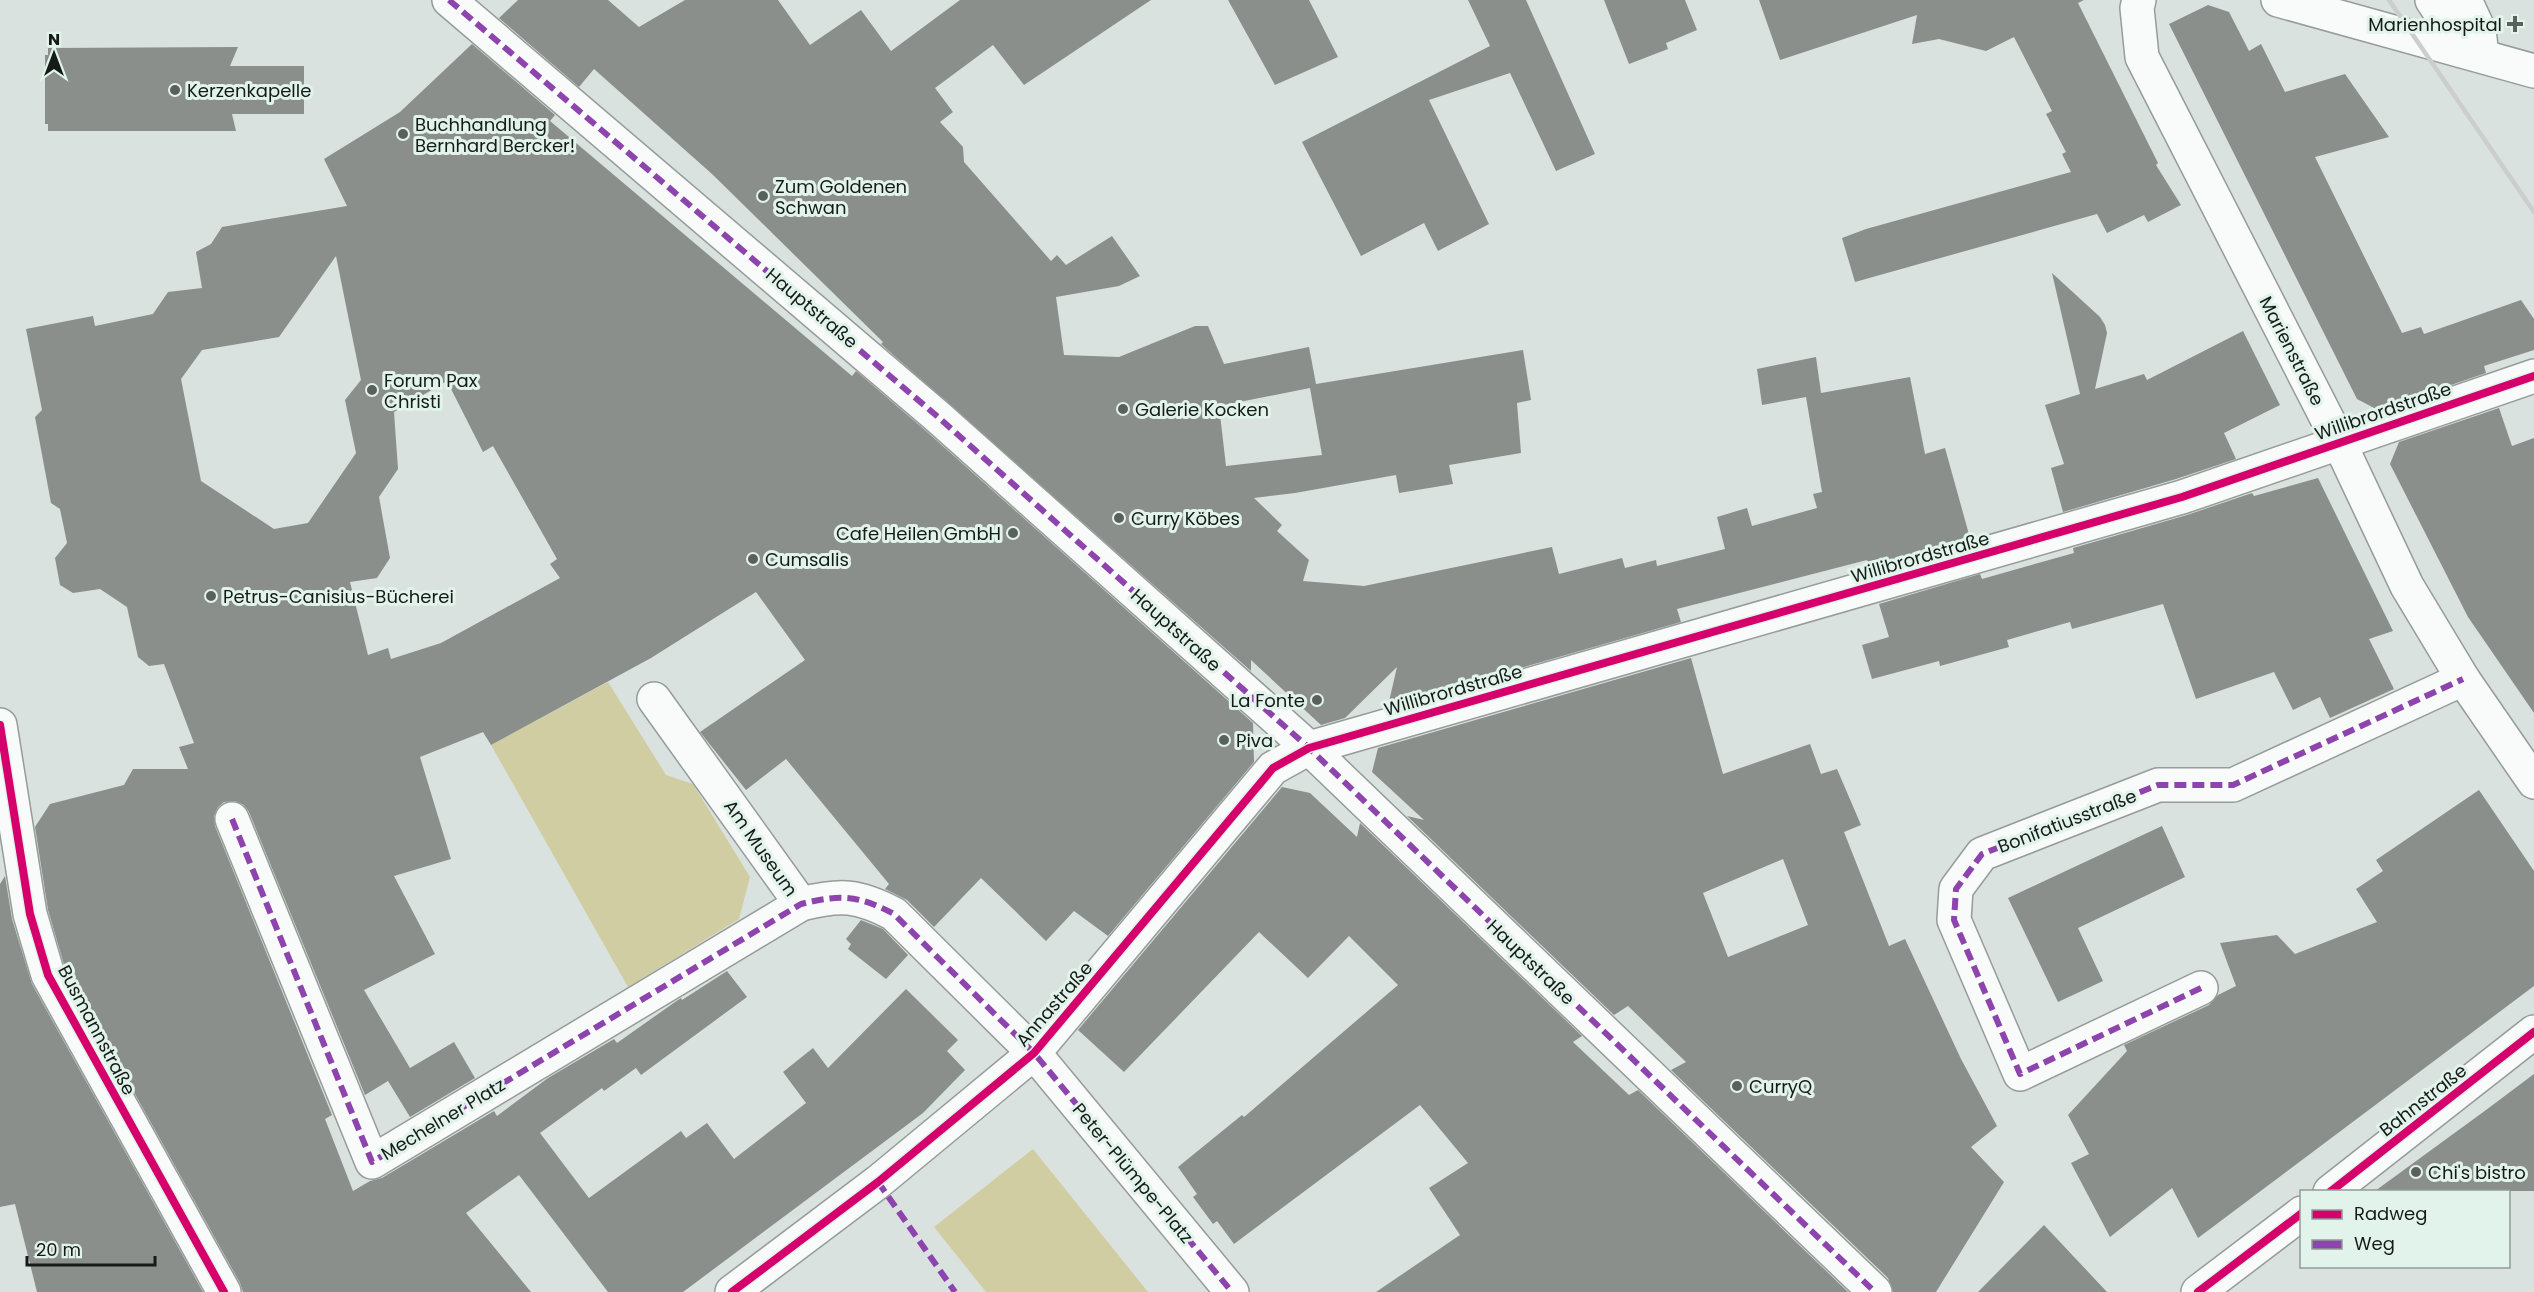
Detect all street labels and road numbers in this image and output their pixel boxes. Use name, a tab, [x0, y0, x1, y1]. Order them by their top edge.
street label: Hauptstraße	[761, 262, 863, 354]
street label: Marienstraße	[2254, 292, 2330, 410]
street label: Willibrordstraße	[2311, 376, 2455, 446]
street label: Willibrordstraße	[1848, 525, 1992, 589]
street label: Hauptstraße	[1126, 583, 1226, 677]
street label: Willibrordstraße	[1381, 658, 1525, 722]
street label: Bonifatiusstraße	[1994, 783, 2140, 859]
street label: Am Museum	[718, 794, 804, 902]
street label: Hauptstraße	[1482, 914, 1580, 1010]
street label: Annastraße	[1010, 956, 1098, 1052]
street label: Busmannstraße	[52, 961, 142, 1099]
street label: Bahnstraße	[2374, 1058, 2472, 1142]
street label: Mechelner Platz	[376, 1072, 510, 1166]
street label: Peter-Plümpe-Platz	[1067, 1098, 1199, 1248]

